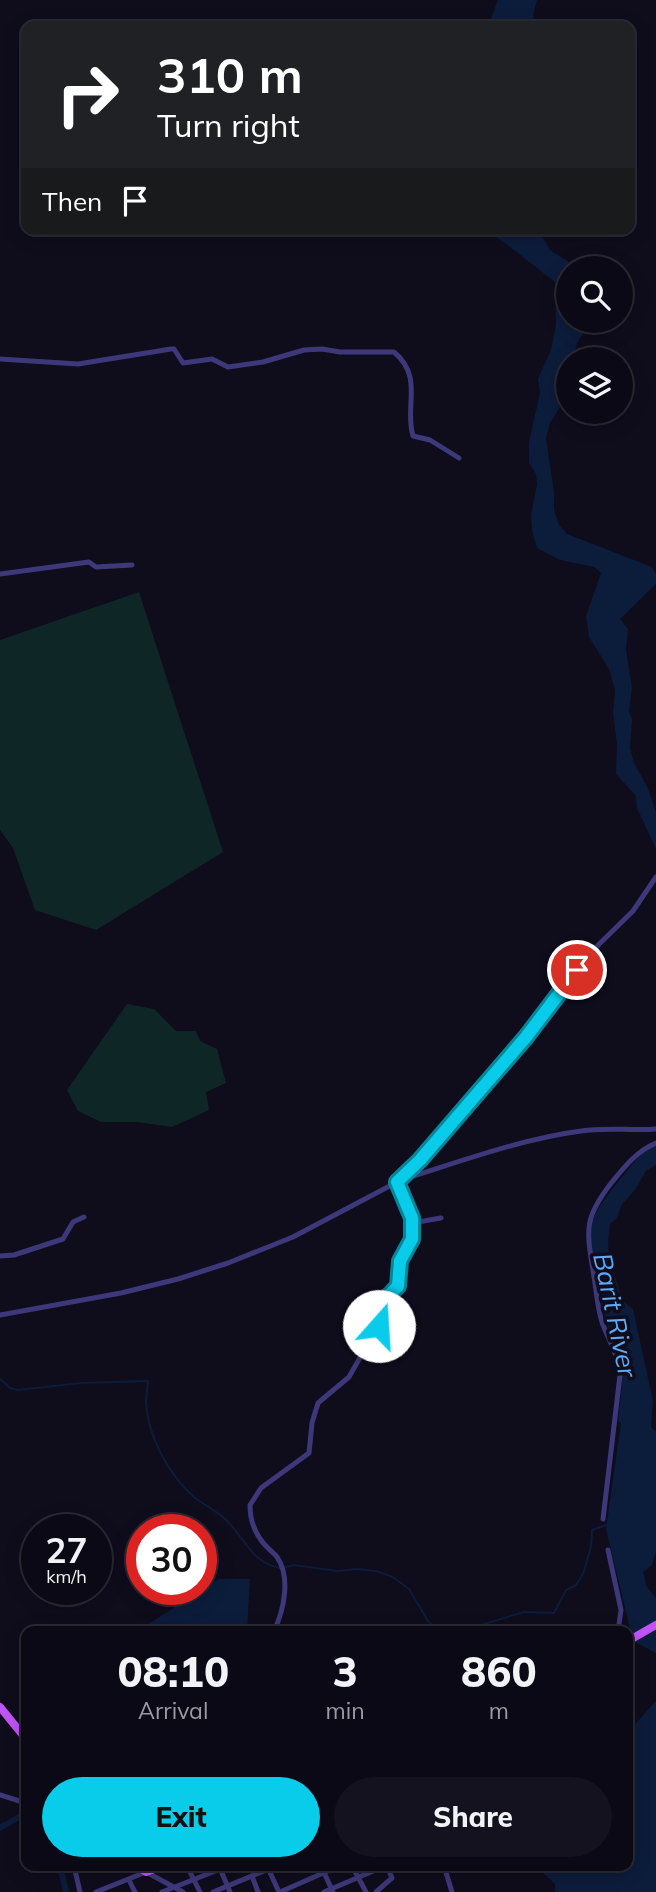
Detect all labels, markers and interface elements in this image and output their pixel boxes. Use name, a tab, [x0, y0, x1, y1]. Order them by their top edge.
text: 310 m	[157, 44, 303, 105]
icon: right	[42, 49, 133, 140]
text: Turn right	[157, 105, 300, 145]
icon: arrive	[116, 182, 154, 220]
text: Then	[42, 185, 102, 218]
map controls	[556, 256, 633, 424]
button: search	[556, 256, 633, 333]
button: layers	[556, 347, 633, 424]
pin	[547, 940, 607, 1000]
icon: arrive	[558, 951, 596, 989]
water label: Barit River	[586, 1250, 645, 1382]
position arrow	[342, 1289, 416, 1363]
speed limit sign: 30	[126, 1514, 217, 1605]
text: 27	[45, 1528, 88, 1572]
text: km/h	[46, 1565, 87, 1588]
text: 08:10	[117, 1645, 229, 1698]
text: 3	[332, 1645, 358, 1698]
text: 860	[461, 1645, 537, 1698]
text: Arrival	[138, 1696, 208, 1725]
text: min	[325, 1696, 365, 1725]
text: m	[489, 1696, 509, 1725]
button: Exit	[42, 1777, 320, 1857]
button: Share	[334, 1777, 612, 1857]

